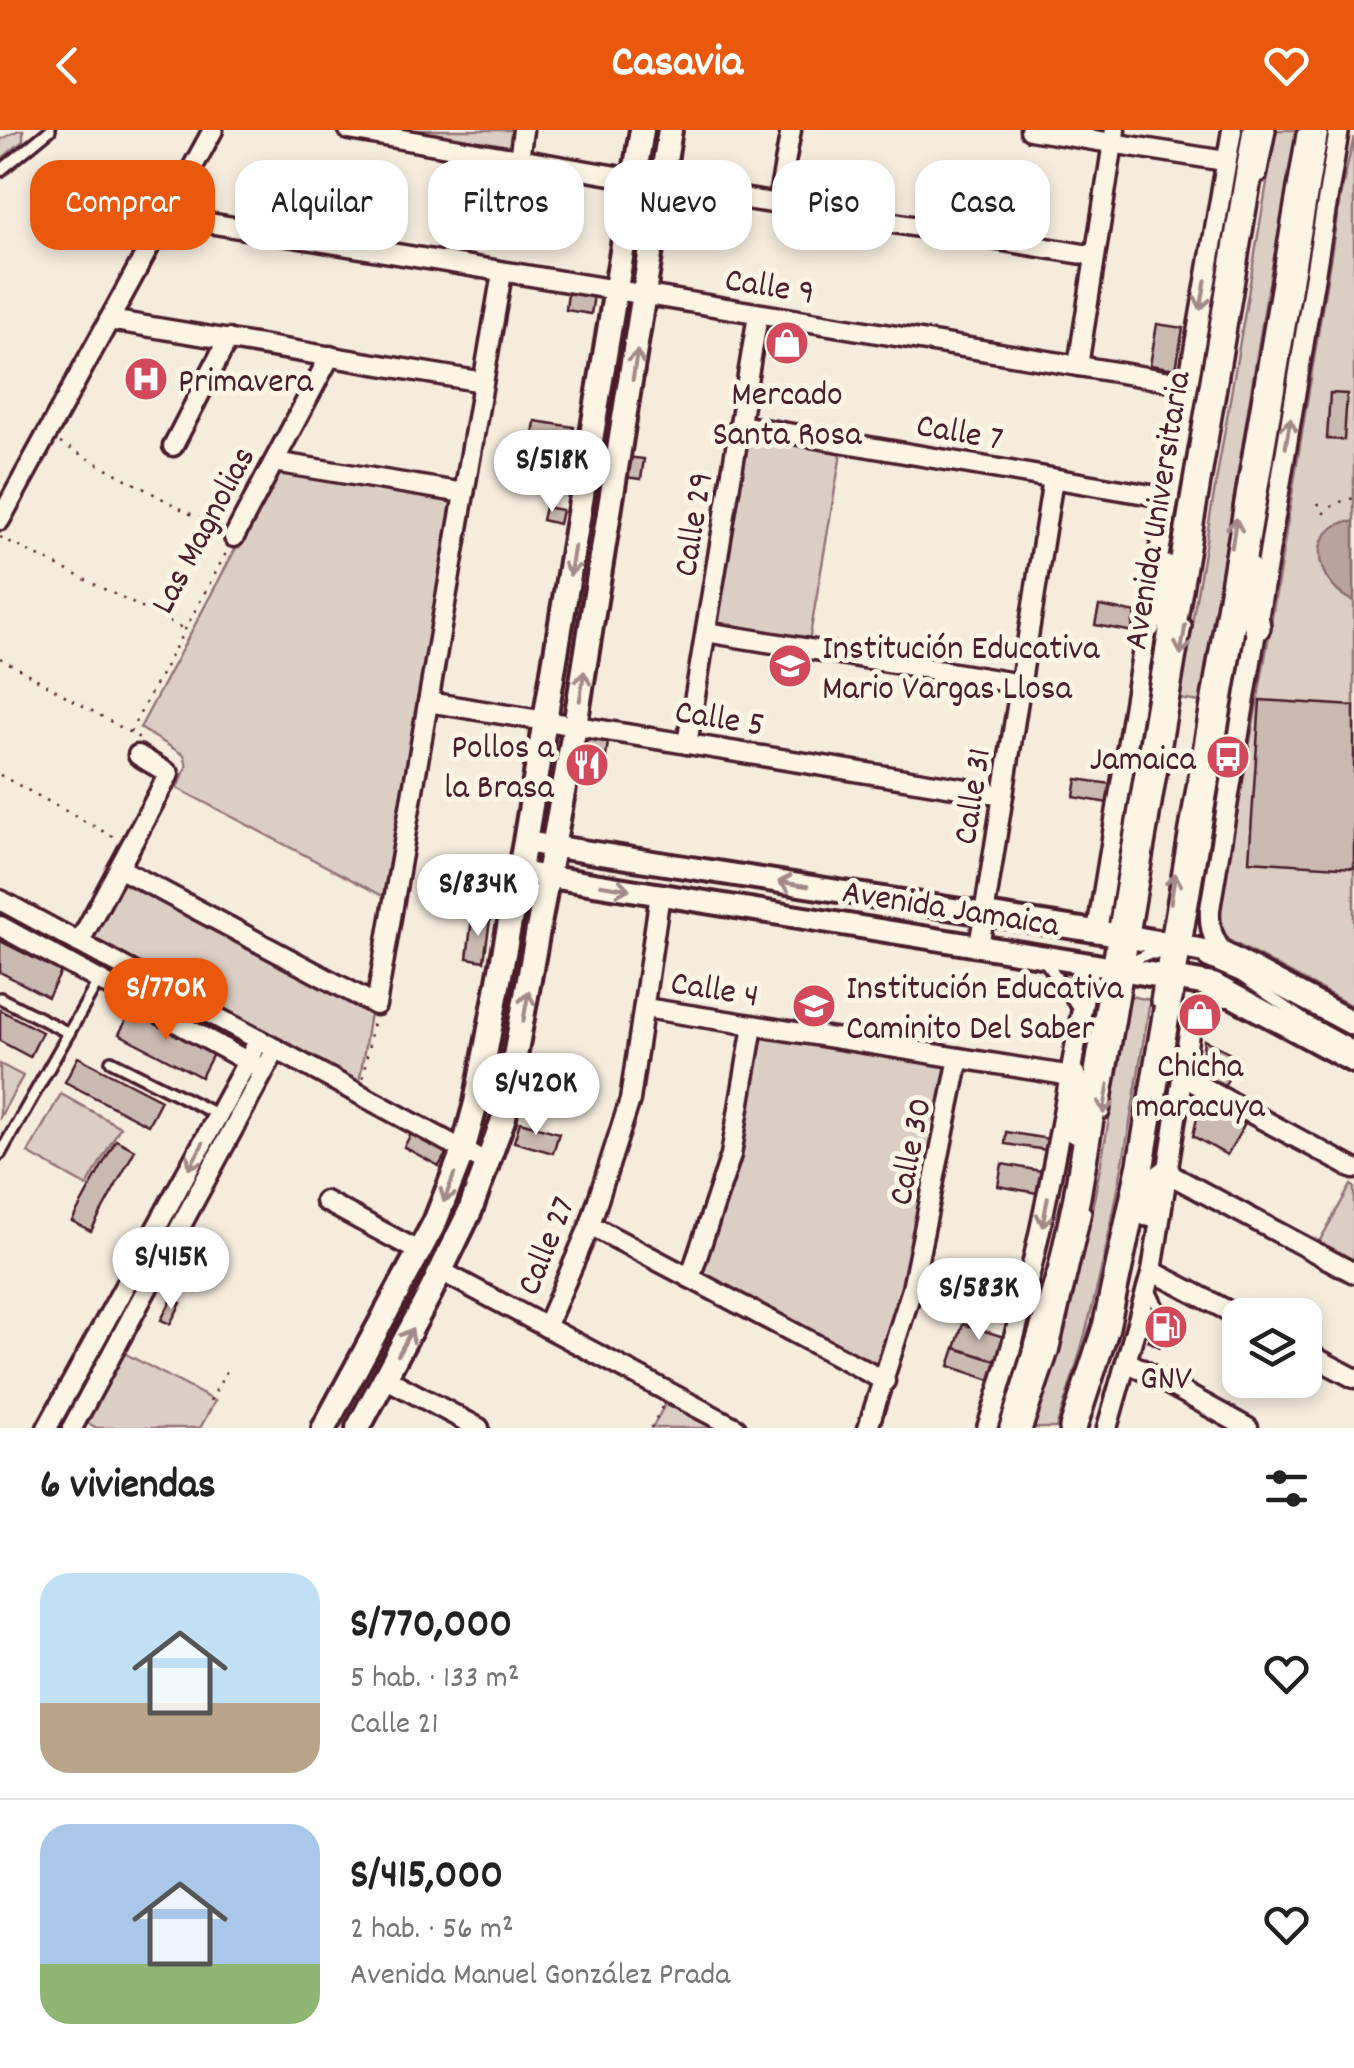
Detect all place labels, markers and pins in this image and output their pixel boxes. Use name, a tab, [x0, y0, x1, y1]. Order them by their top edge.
shop icon: Mercado Santa Rosa	[764, 320, 810, 366]
hospital icon: Primavera	[123, 356, 169, 402]
place label: Primavera	[178, 359, 314, 409]
place label: Mercado Santa Rosa	[712, 372, 862, 462]
pin: S/518K	[471, 430, 633, 515]
place label: Institución Educativa Mario Vargas Llosa	[822, 626, 1100, 716]
school or university icon: Institución Educativa Mario Vargas Llosa	[767, 643, 813, 689]
place label: Pollos a la Brasa	[444, 725, 555, 815]
bus stop icon: Jamaica	[1205, 734, 1251, 780]
place label: Jamaica	[1089, 737, 1197, 787]
restaurant icon: Pollos a la Brasa	[564, 742, 610, 788]
pin: S/834K	[397, 854, 559, 939]
pin: S/770K	[85, 958, 247, 1043]
place label: Institución Educativa Caminito Del Saber	[846, 966, 1124, 1056]
school or university icon: Institución Educativa Caminito Del Saber	[791, 983, 837, 1029]
shop icon: Chicha maracuya	[1177, 992, 1223, 1038]
place label: Chicha maracuya	[1135, 1044, 1265, 1134]
pin: S/420K	[455, 1053, 617, 1138]
pin: S/415K	[90, 1227, 252, 1312]
pin: S/583K	[898, 1258, 1060, 1343]
fuel station icon: GNV	[1143, 1304, 1189, 1350]
place label: GNV	[1140, 1356, 1192, 1406]

